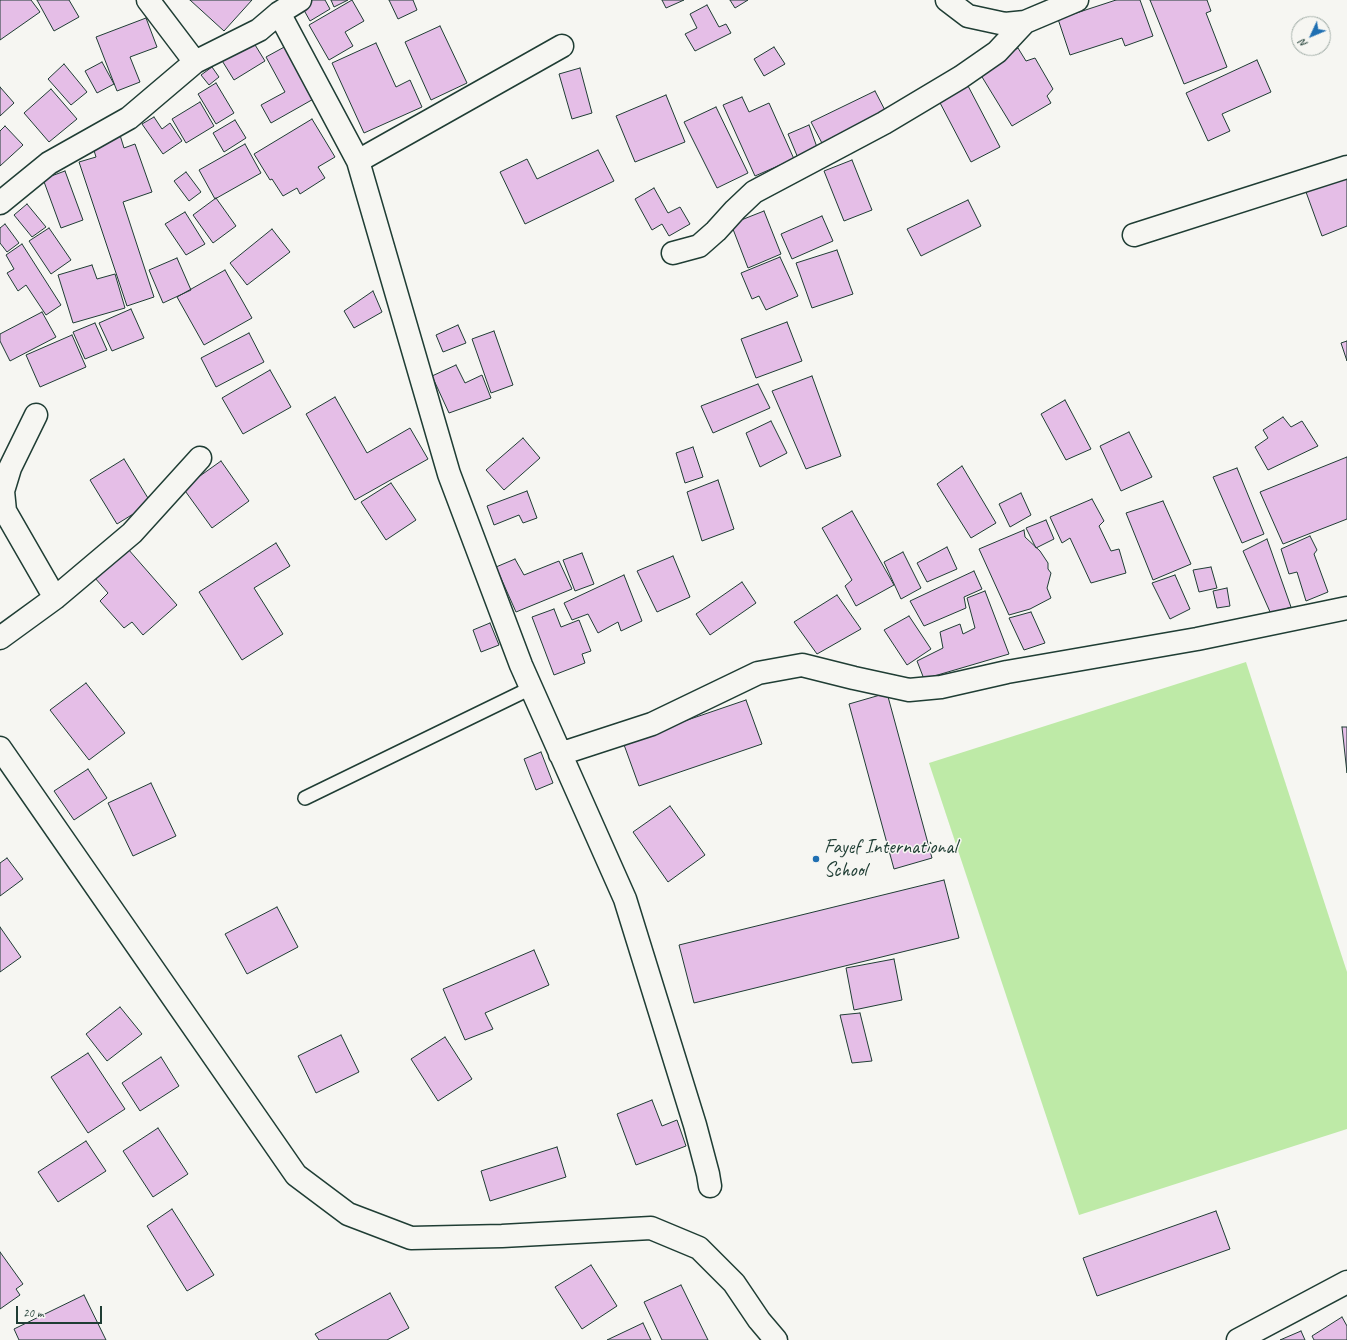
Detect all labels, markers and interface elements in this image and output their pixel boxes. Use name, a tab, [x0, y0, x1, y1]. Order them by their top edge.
north arrow	[1291, 16, 1331, 56]
text: N	[1296, 36, 1310, 51]
place label: Fayef International School	[824, 836, 957, 883]
marker: Fayef International School	[811, 854, 821, 864]
scale bar	[18, 1298, 104, 1324]
text: 20 m	[23, 1305, 43, 1321]

